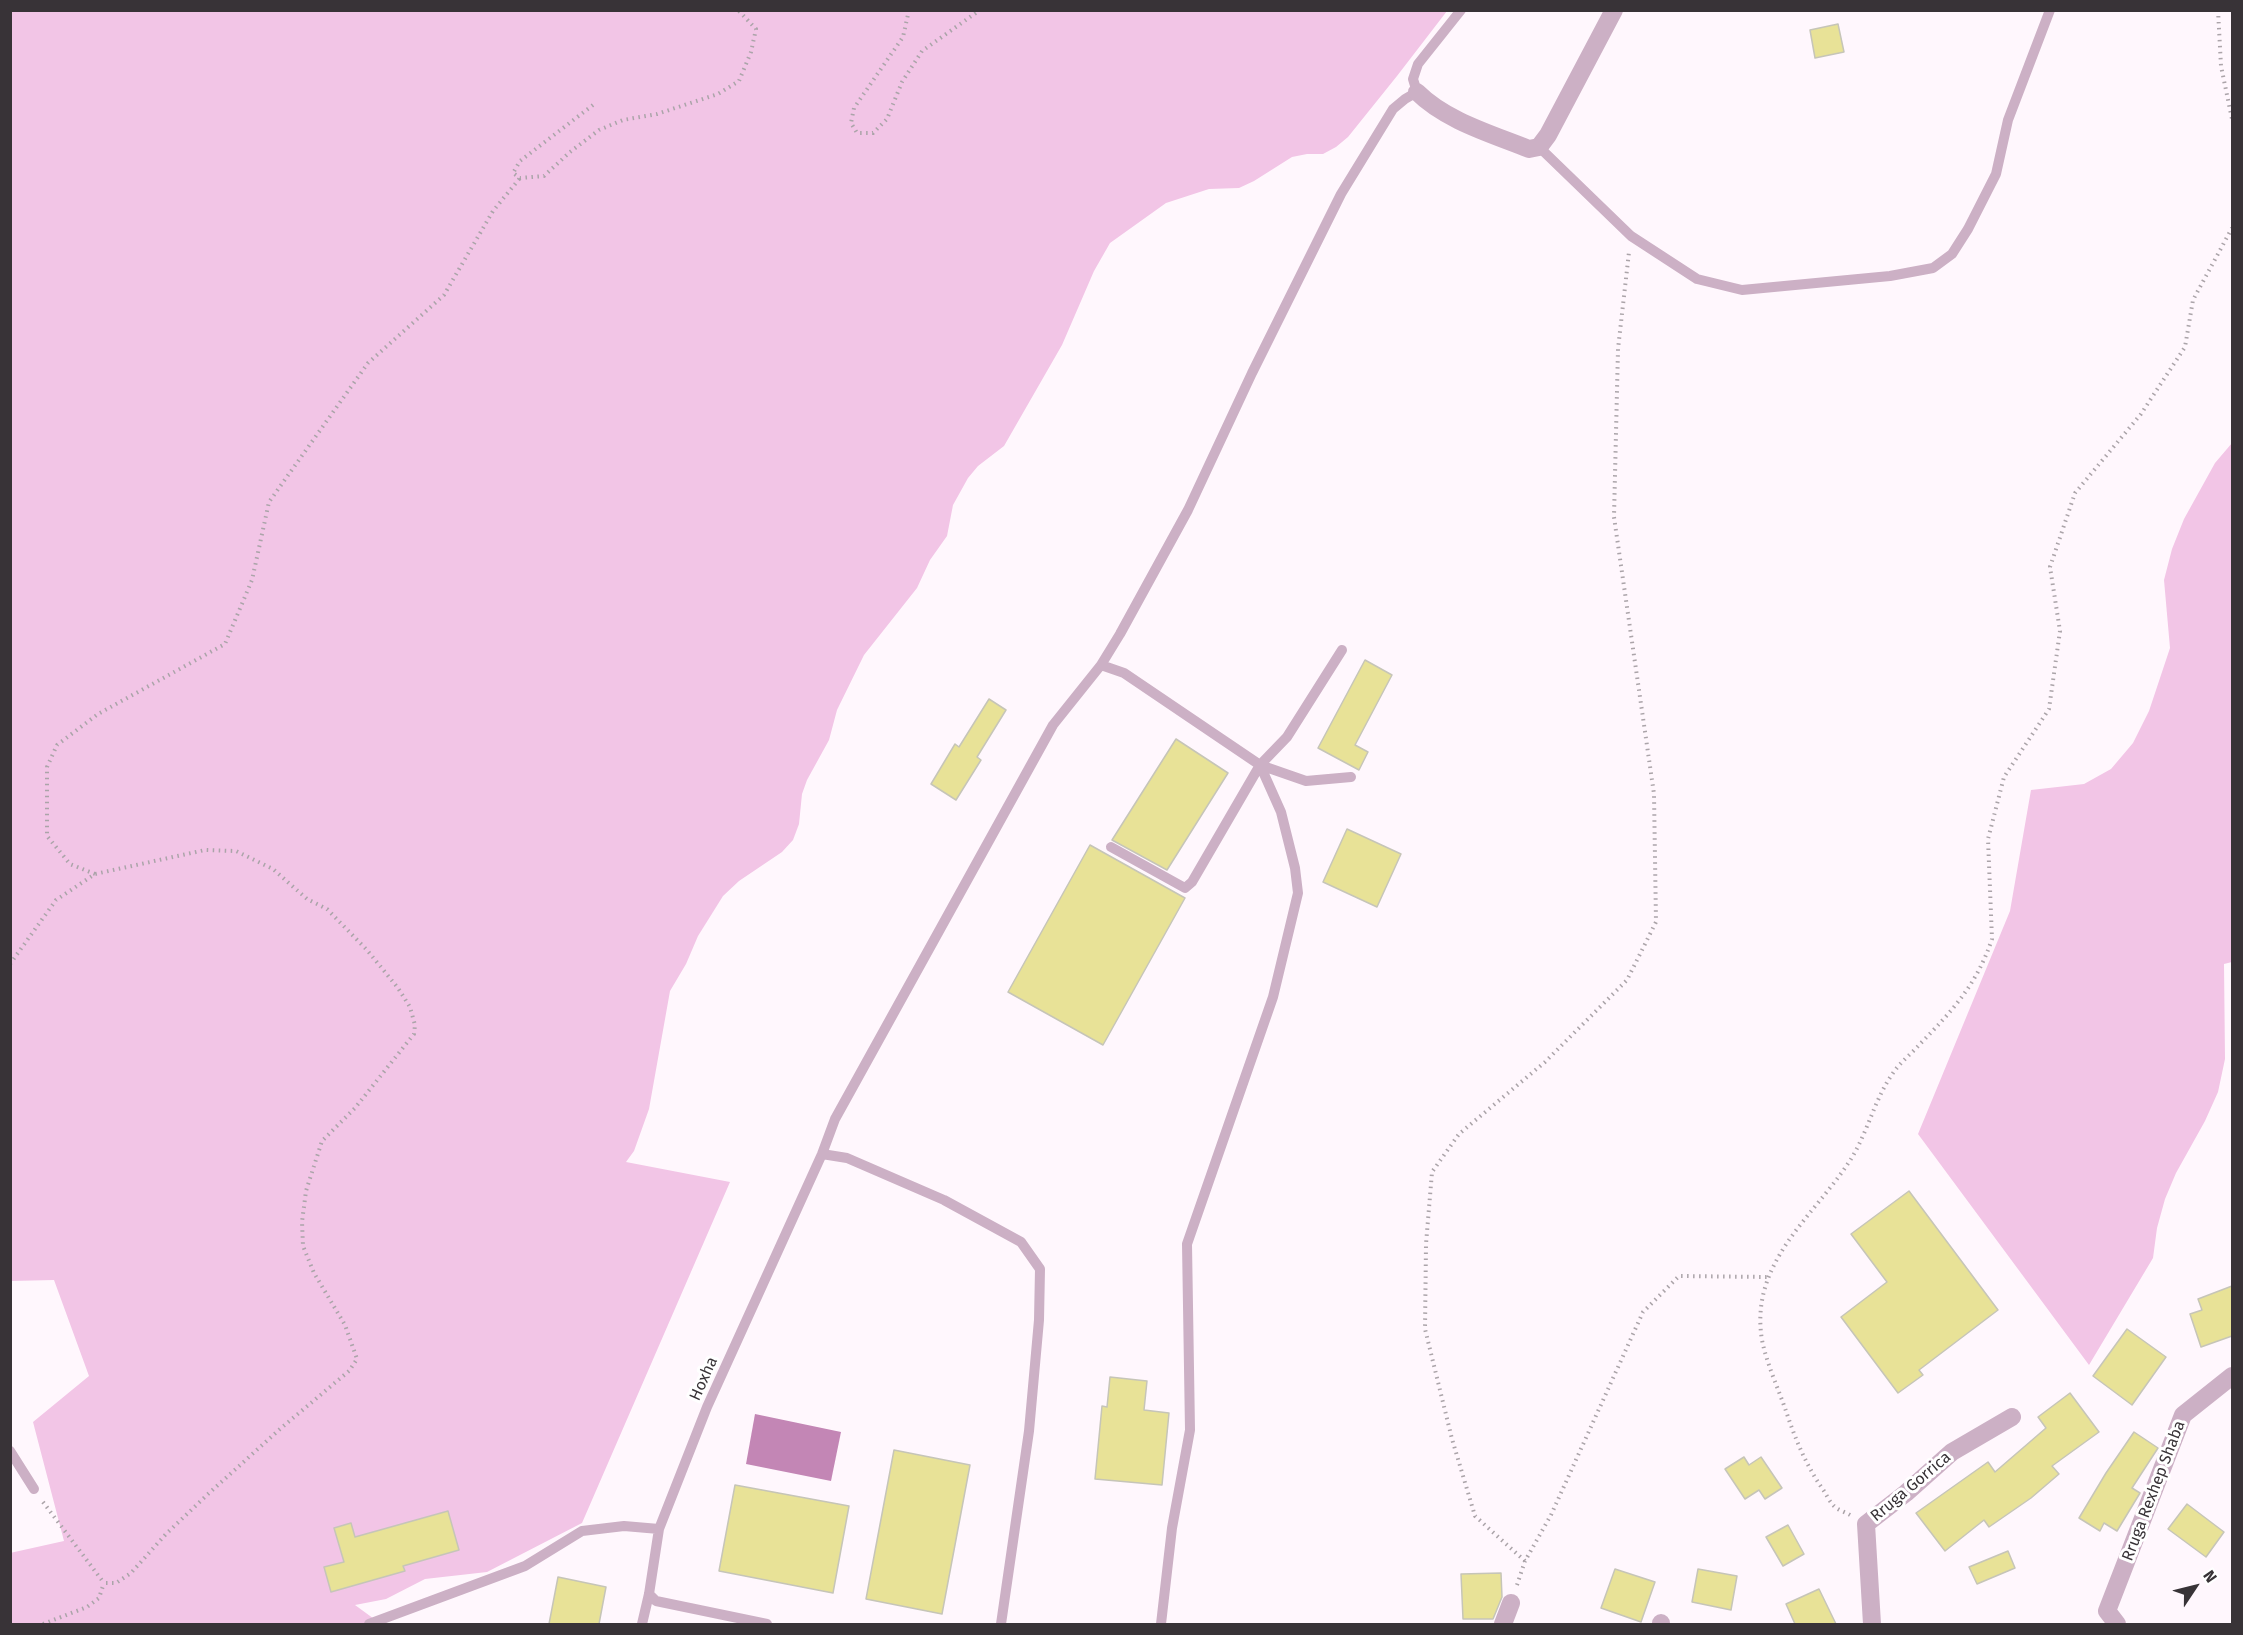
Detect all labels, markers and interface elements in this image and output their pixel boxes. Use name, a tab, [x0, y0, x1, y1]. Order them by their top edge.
street label: Hoxha	[686, 1354, 722, 1404]
street label: Rruga Rexhep Shaba	[2118, 1418, 2190, 1564]
street label: Rruga Gorrica	[1867, 1448, 1955, 1526]
north arrow	[2165, 1557, 2225, 1617]
text: N	[2199, 1567, 2221, 1586]

